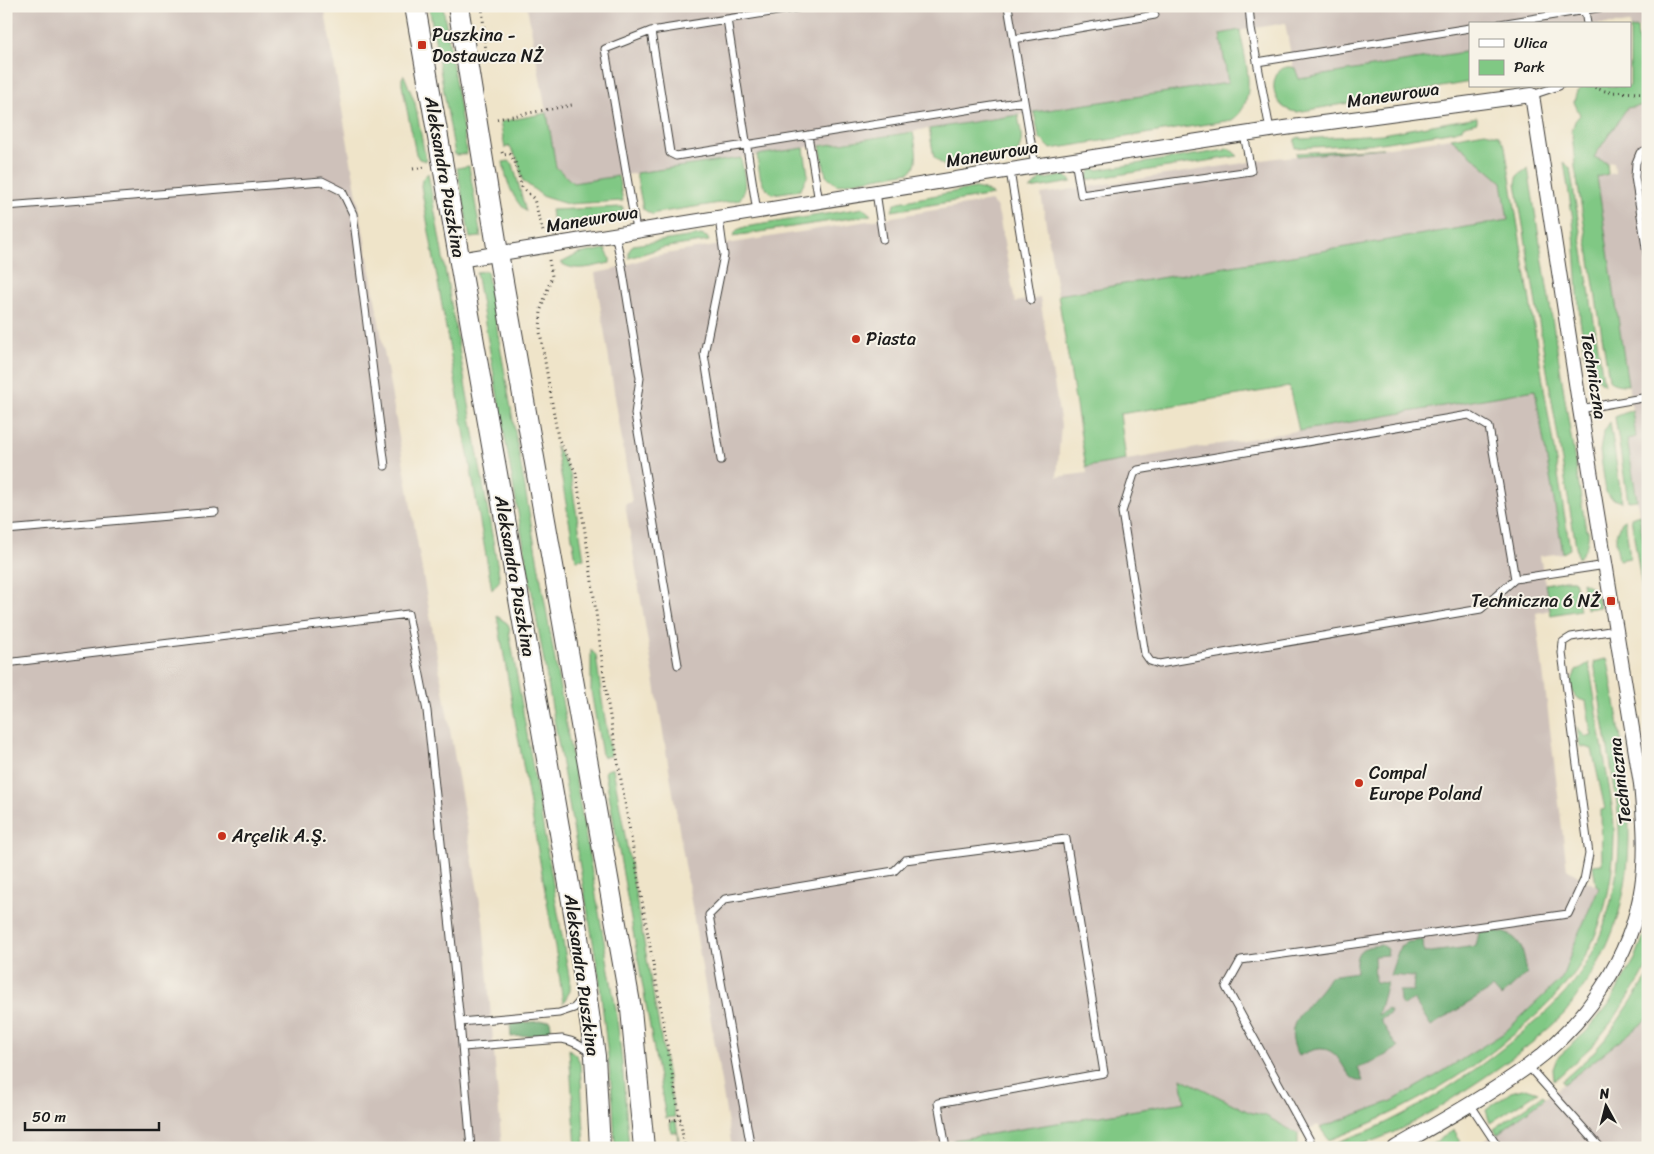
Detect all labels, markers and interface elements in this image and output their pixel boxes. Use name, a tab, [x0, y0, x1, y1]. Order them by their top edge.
place label: Puszkina - Dostawcza NŻ	[432, 19, 544, 72]
legend	[1469, 22, 1632, 88]
text: Ulica	[1514, 30, 1548, 56]
marker: Puszkina - Dostawcza NŻ	[416, 39, 428, 51]
text: Park	[1514, 54, 1545, 80]
street label: Manewrowa	[1345, 73, 1441, 117]
street label: Aleksandra Puszkina	[415, 93, 475, 260]
street label: Manewrowa	[944, 131, 1040, 177]
street label: Manewrowa	[544, 196, 640, 242]
place label: Piasta	[866, 323, 916, 355]
street label: Techniczna	[1571, 330, 1617, 422]
marker: Piasta	[850, 333, 862, 345]
street label: Aleksandra Puszkina	[485, 492, 545, 659]
place label: Techniczna 6 NŻ	[1471, 585, 1601, 617]
marker: Techniczna 6 NŻ	[1605, 595, 1617, 607]
street label: Techniczna	[1599, 736, 1641, 826]
place label: Compal Europe Poland	[1369, 757, 1483, 810]
marker: Compal Europe Poland	[1353, 777, 1365, 789]
place label: Arçelik A.Ş.	[231, 820, 328, 852]
marker: Arçelik A.Ş.	[216, 830, 228, 842]
street label: Aleksandra Puszkina	[555, 891, 609, 1058]
text: N	[1597, 1081, 1611, 1107]
north arrow	[1582, 1082, 1632, 1132]
scale bar	[25, 1099, 159, 1131]
text: 50 m	[32, 1104, 67, 1130]

